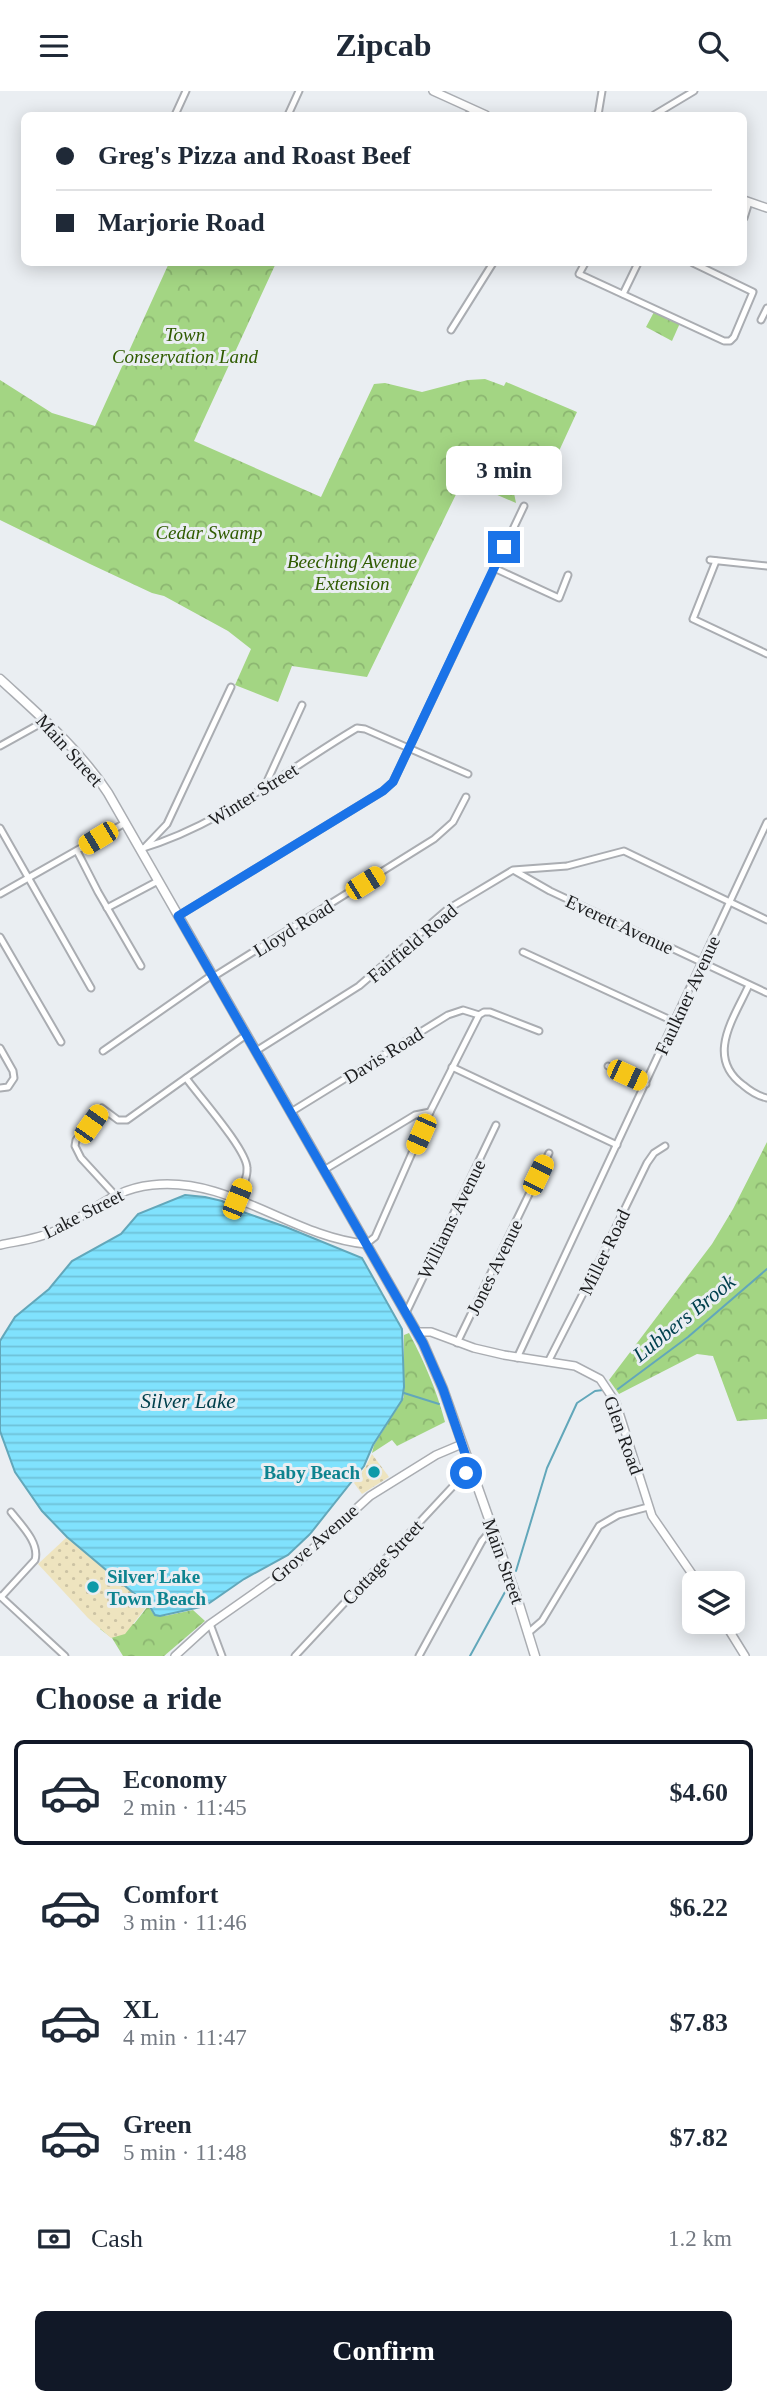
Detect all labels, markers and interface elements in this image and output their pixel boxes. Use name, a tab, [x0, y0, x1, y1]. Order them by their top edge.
icon: menu	[35, 27, 73, 65]
text: Zipcab	[335, 27, 432, 63]
icon: search	[694, 27, 732, 65]
text: Greg's Pizza and Roast Beef	[98, 141, 411, 170]
text: Marjorie Road	[98, 208, 265, 237]
park label: Town Conservation Land	[112, 324, 259, 367]
callout: 3 min	[446, 445, 562, 495]
text: 3 min	[476, 458, 532, 483]
park label: Cedar Swamp	[155, 522, 263, 543]
route end	[488, 531, 520, 563]
park label: Beeching Avenue Extension	[287, 551, 417, 594]
street label: Main Street	[32, 710, 108, 791]
street label: Winter Street	[205, 758, 302, 830]
car	[75, 818, 122, 858]
car	[342, 863, 389, 903]
street label: Everett Avenue	[563, 890, 677, 959]
street label: Lloyd Road	[249, 895, 338, 961]
street label: Fairfield Road	[363, 900, 462, 987]
street label: Faulkner Avenue	[651, 932, 724, 1058]
street label: Davis Road	[340, 1023, 427, 1088]
car	[604, 1057, 651, 1093]
car	[71, 1101, 112, 1147]
car	[403, 1111, 440, 1157]
car	[520, 1152, 557, 1198]
street label: Williams Avenue	[413, 1156, 489, 1282]
car	[220, 1176, 255, 1222]
street label: Lake Street	[40, 1184, 127, 1243]
street label: Miller Road	[575, 1206, 634, 1298]
street label: Jones Avenue	[462, 1216, 527, 1318]
water label: Lubbers Brook	[627, 1269, 741, 1367]
water label: Silver Lake	[140, 1389, 236, 1413]
street label: Glen Road	[600, 1393, 648, 1478]
route start	[450, 1457, 482, 1489]
place label: Baby Beach	[263, 1462, 360, 1483]
marker: Baby Beach	[366, 1464, 382, 1480]
street label: Grove Avenue	[266, 1500, 362, 1587]
street label: Cottage Street	[338, 1515, 427, 1609]
street label: Main Street	[478, 1516, 529, 1607]
place label: Silver Lake Town Beach	[107, 1566, 207, 1609]
map controls	[682, 1571, 745, 1634]
button: layers	[682, 1571, 745, 1634]
marker: Silver Lake Town Beach	[85, 1579, 101, 1595]
text: Choose a ride	[35, 1680, 222, 1716]
icon: car	[39, 1761, 102, 1824]
text: Economy	[123, 1765, 227, 1794]
text: $4.60	[670, 1778, 728, 1807]
text: 2 min · 11:45	[123, 1795, 247, 1820]
icon: car	[39, 1876, 102, 1939]
text: Comfort	[123, 1880, 218, 1909]
text: $6.22	[670, 1893, 728, 1922]
text: 3 min · 11:46	[123, 1910, 247, 1935]
icon: car	[39, 1991, 102, 2054]
text: XL	[123, 1995, 159, 2024]
text: $7.83	[670, 2008, 728, 2037]
text: 4 min · 11:47	[123, 2025, 247, 2050]
icon: car	[39, 2106, 102, 2169]
text: Green	[123, 2110, 192, 2139]
text: $7.82	[670, 2123, 728, 2152]
text: 5 min · 11:48	[123, 2140, 247, 2165]
icon: cash	[35, 2220, 73, 2258]
text: Cash	[91, 2224, 143, 2253]
text: 1.2 km	[668, 2226, 732, 2251]
button: Confirm	[35, 2311, 732, 2391]

